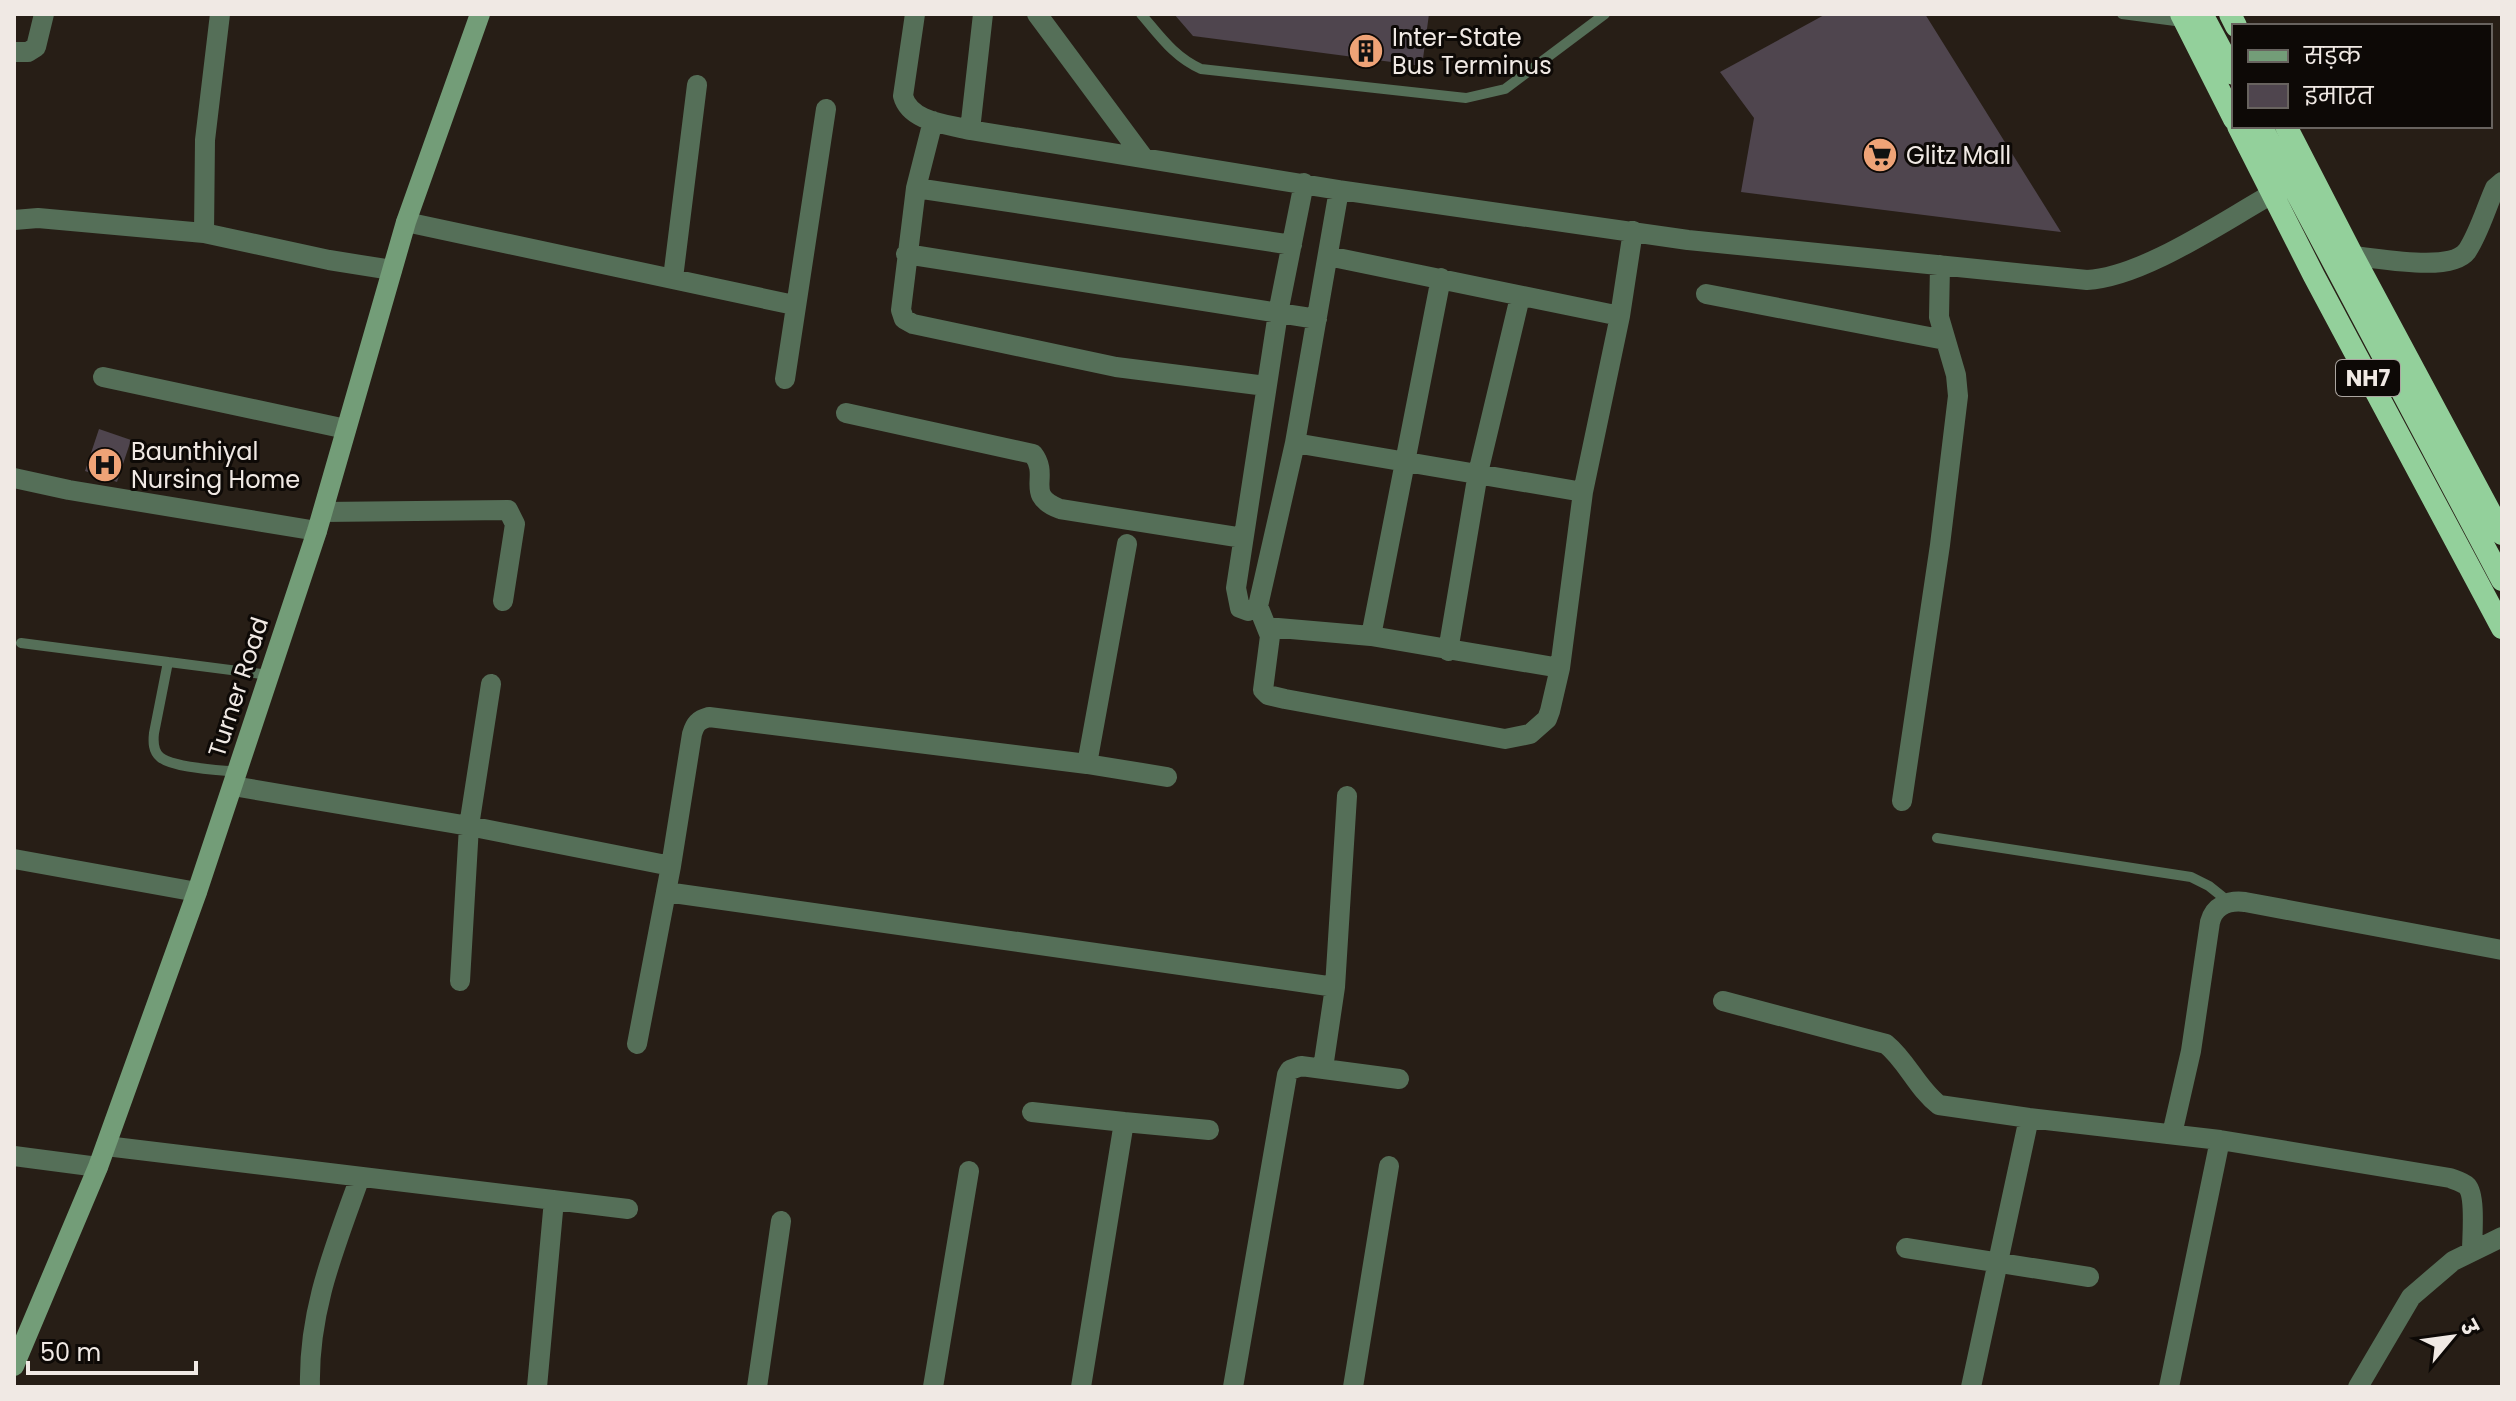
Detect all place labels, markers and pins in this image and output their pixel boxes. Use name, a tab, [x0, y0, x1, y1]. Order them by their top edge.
place label: Inter-State Bus Terminus	[1392, 21, 1552, 82]
building icon: Inter-State Bus Terminus	[1347, 32, 1385, 70]
supermarket icon: Glitz Mall	[1861, 136, 1899, 174]
place label: Glitz Mall	[1906, 139, 2011, 172]
place label: Baunthiyal Nursing Home	[131, 435, 300, 496]
hospital icon: Baunthiyal Nursing Home	[86, 446, 124, 484]

